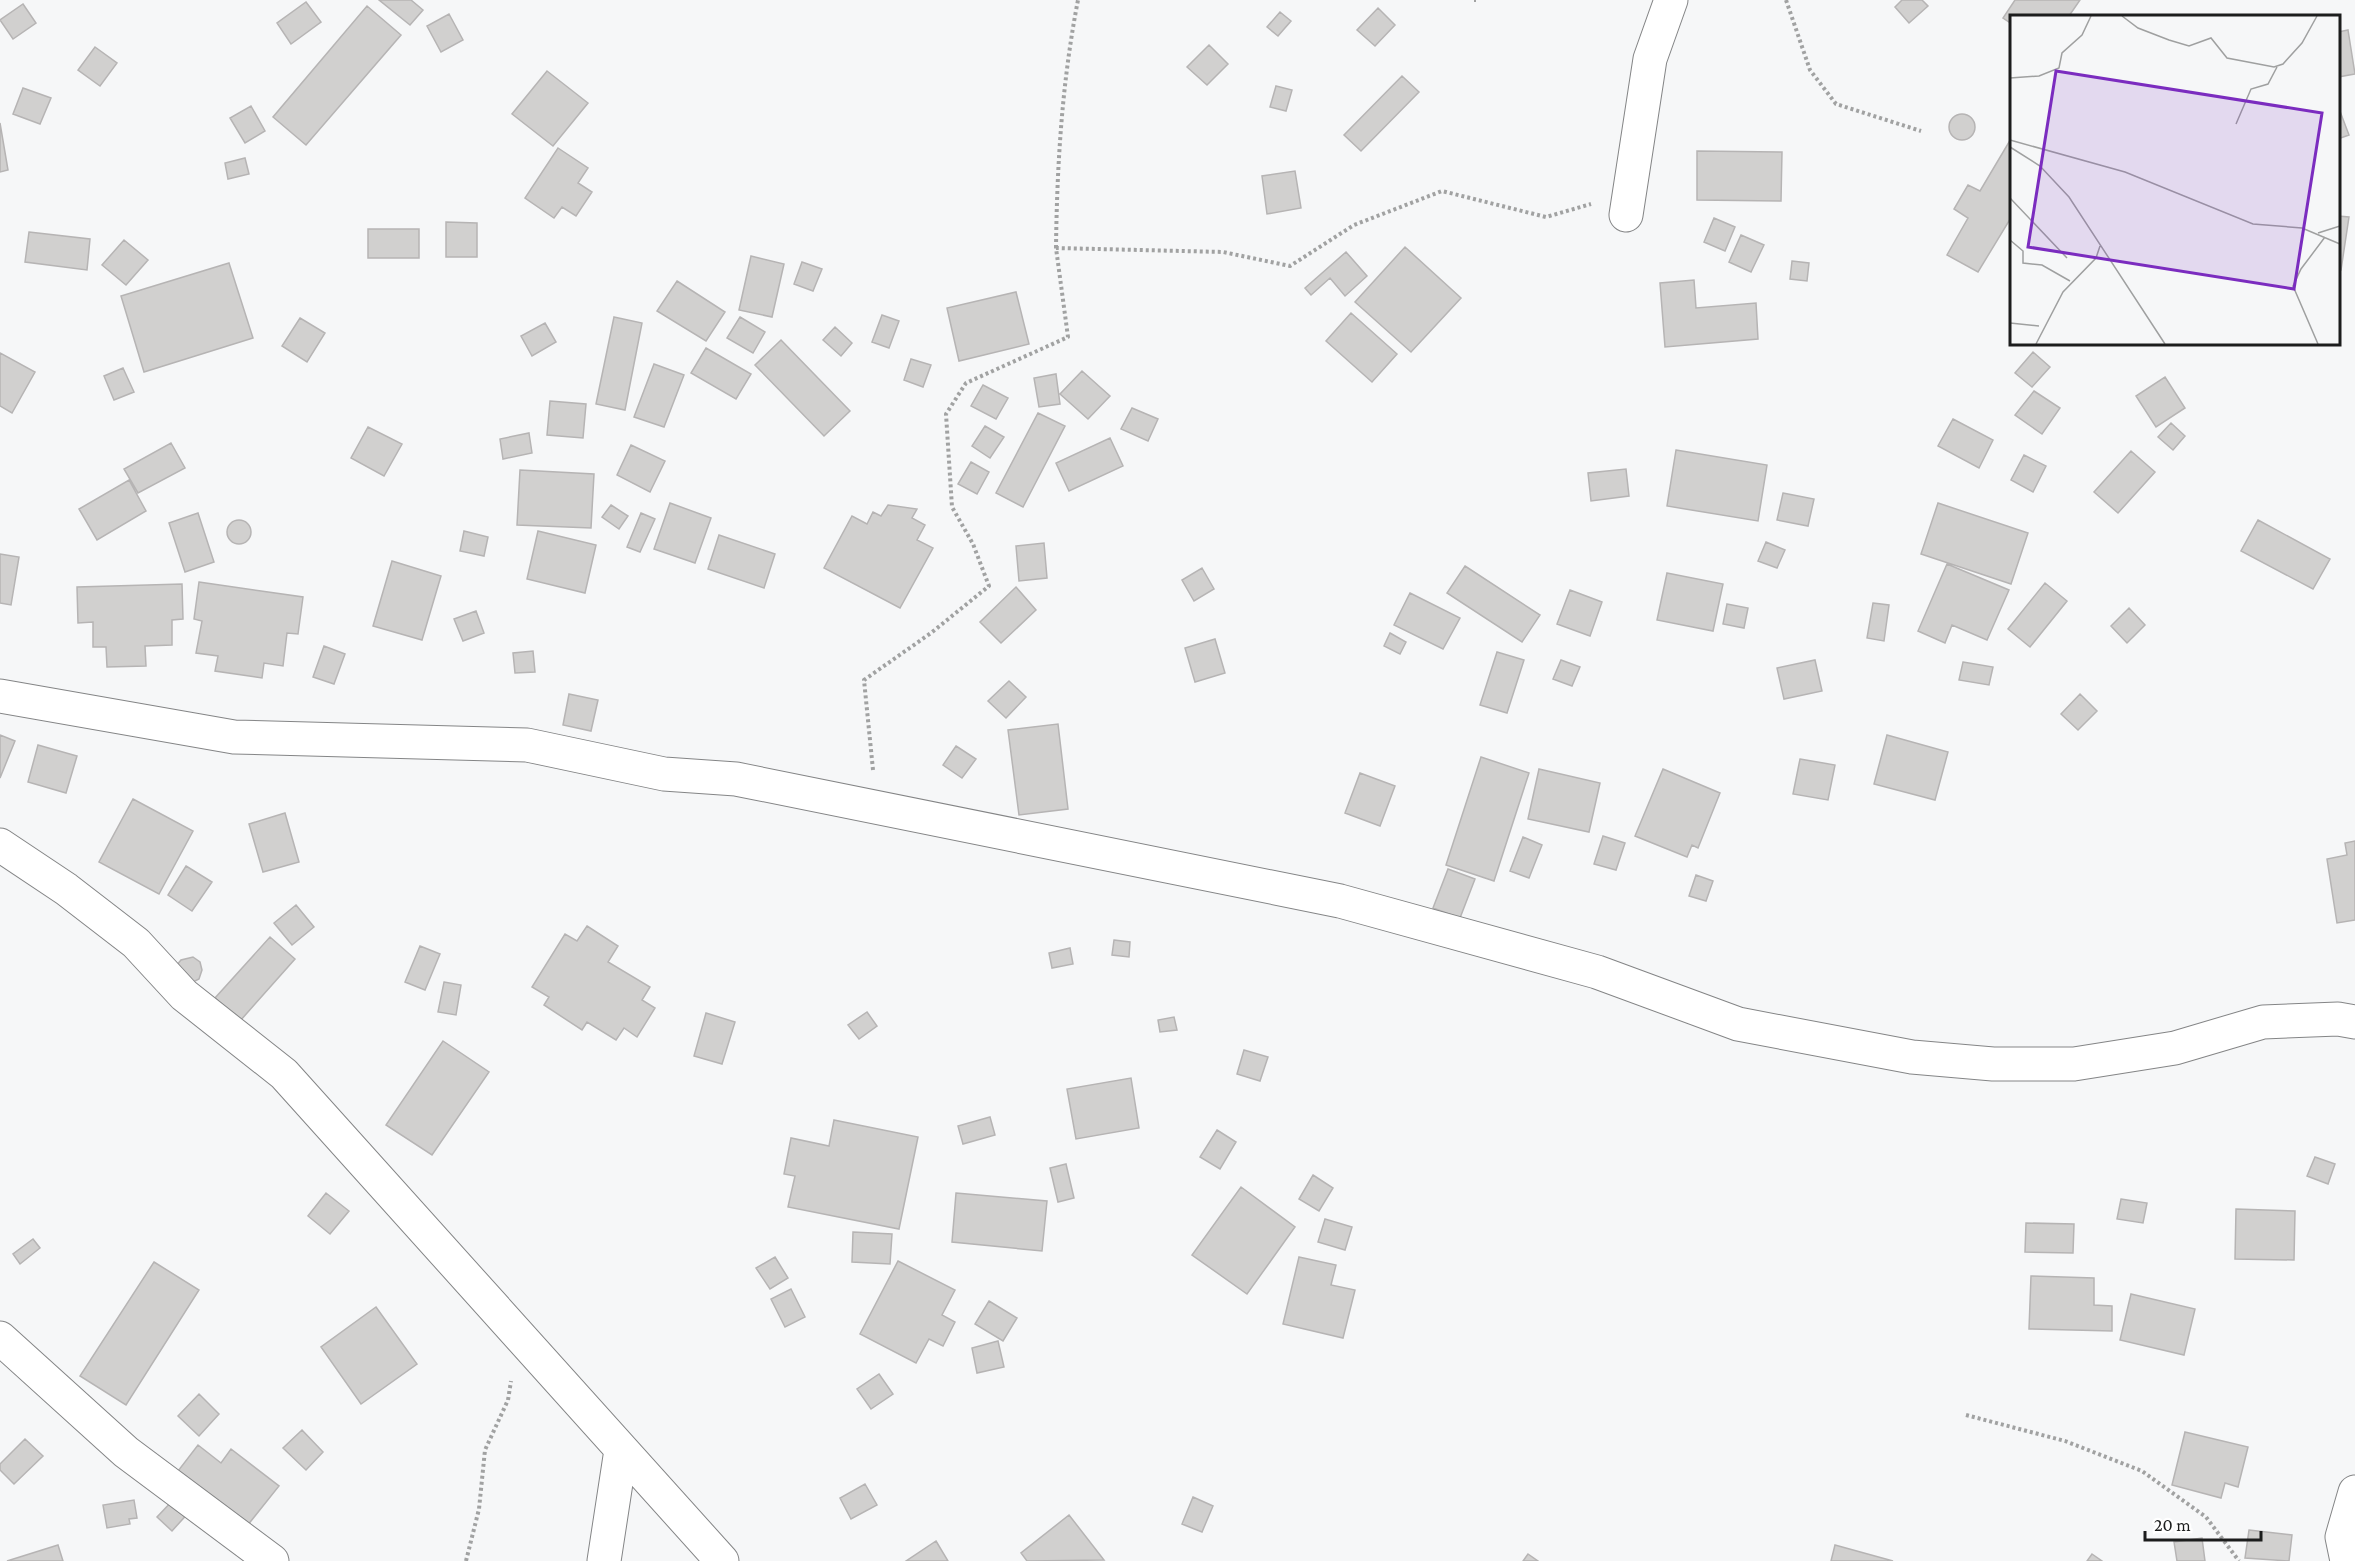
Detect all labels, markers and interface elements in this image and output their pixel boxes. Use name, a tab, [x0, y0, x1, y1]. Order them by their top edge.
inset map	[2010, 15, 2340, 345]
scale bar	[2145, 1504, 2260, 1542]
text: 20 m	[2154, 1515, 2191, 1535]

